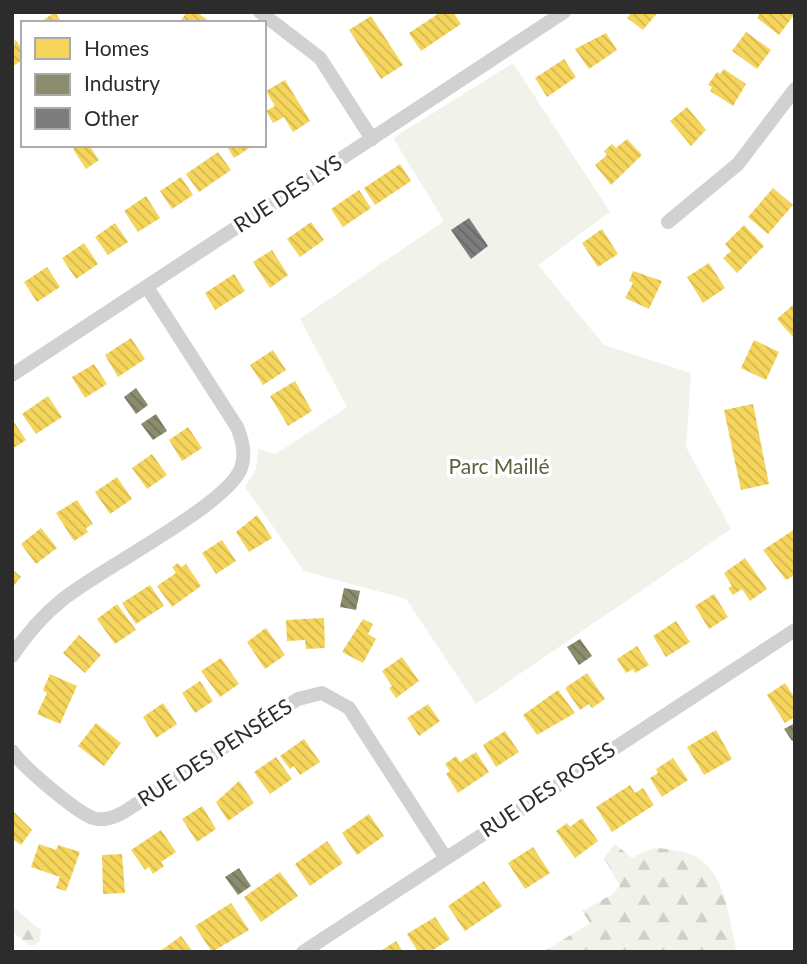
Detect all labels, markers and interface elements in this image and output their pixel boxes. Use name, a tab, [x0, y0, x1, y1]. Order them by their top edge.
legend	[21, 21, 266, 147]
text: Homes	[84, 35, 149, 60]
text: Industry	[84, 70, 160, 95]
text: Other	[84, 105, 139, 130]
street label: RUE DES LYS	[228, 149, 346, 237]
park label: Parc Maillé	[449, 453, 550, 478]
street label: RUE DES PENSÉES	[132, 693, 296, 811]
street label: RUE DES ROSES	[475, 736, 619, 842]

